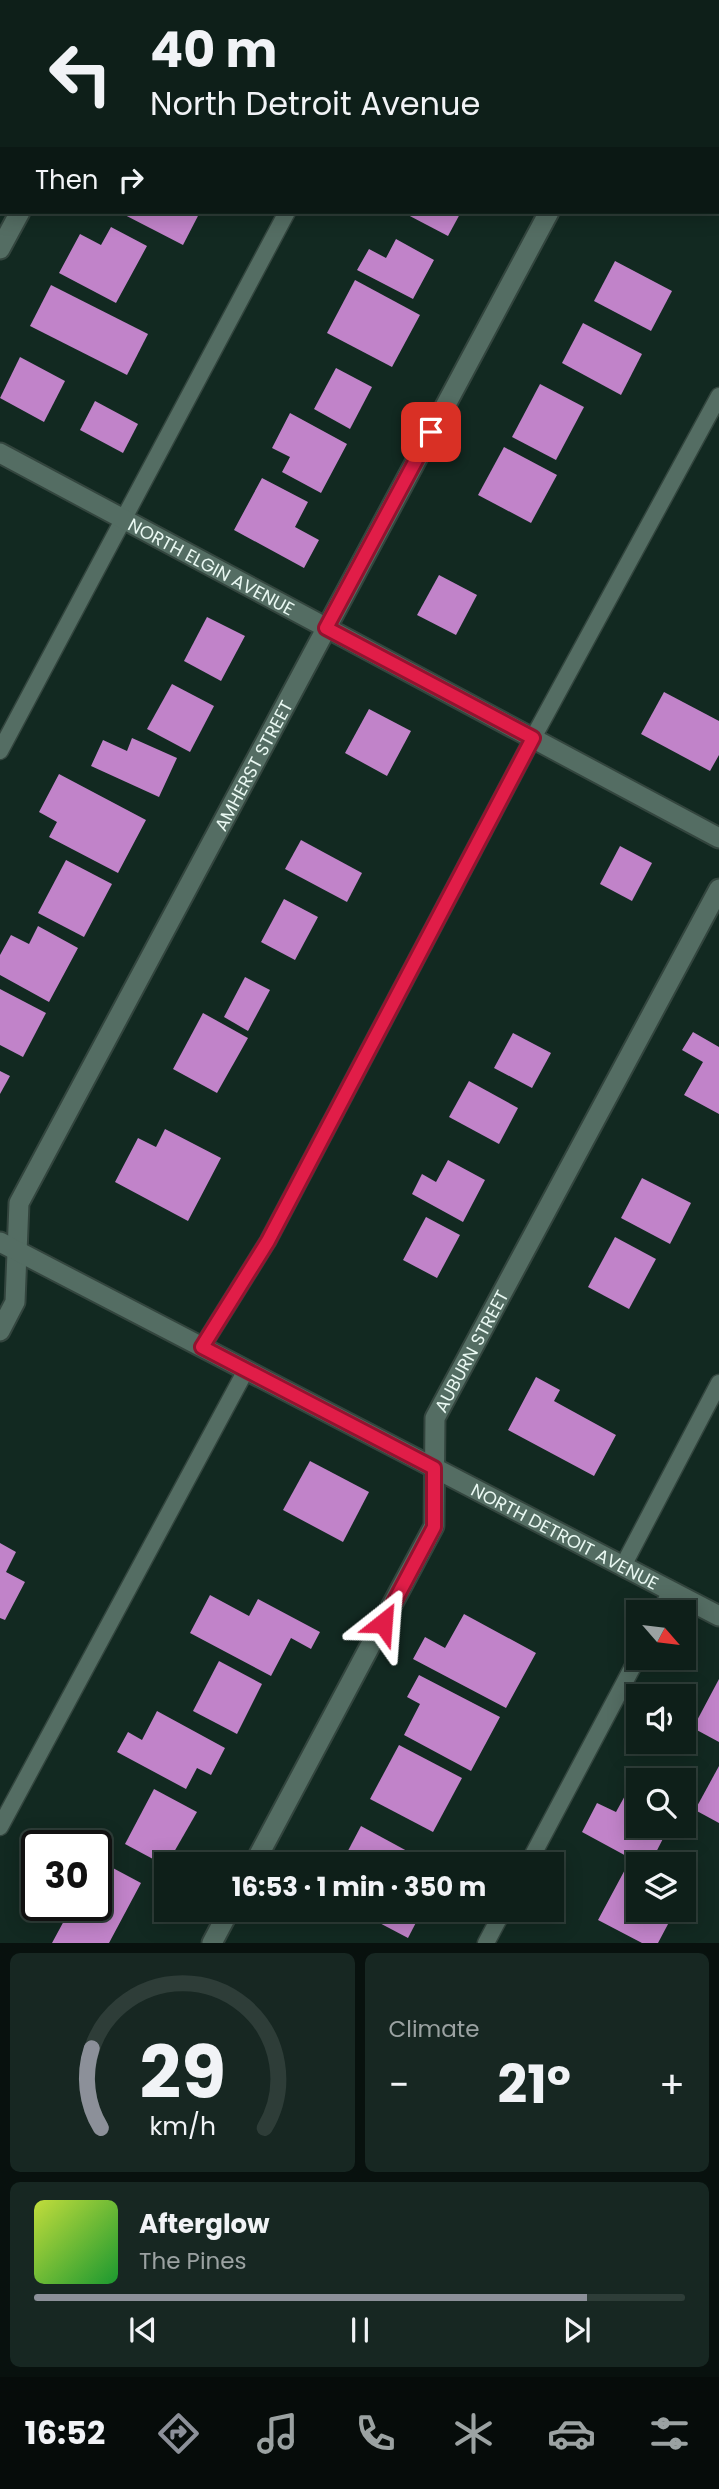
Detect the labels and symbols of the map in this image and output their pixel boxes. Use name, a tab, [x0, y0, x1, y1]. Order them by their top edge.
pin	[401, 402, 461, 462]
street label: NORTH ELGIN AVENUE	[124, 512, 299, 621]
street label: AMHERST STREET	[208, 695, 298, 835]
street label: AUBURN STREET	[428, 1285, 514, 1417]
street label: NORTH DETROIT AVENUE	[467, 1477, 663, 1595]
position arrow	[346, 1586, 420, 1660]
north arrow	[626, 1600, 696, 1670]
speed limit sign: 30	[21, 1830, 112, 1921]

